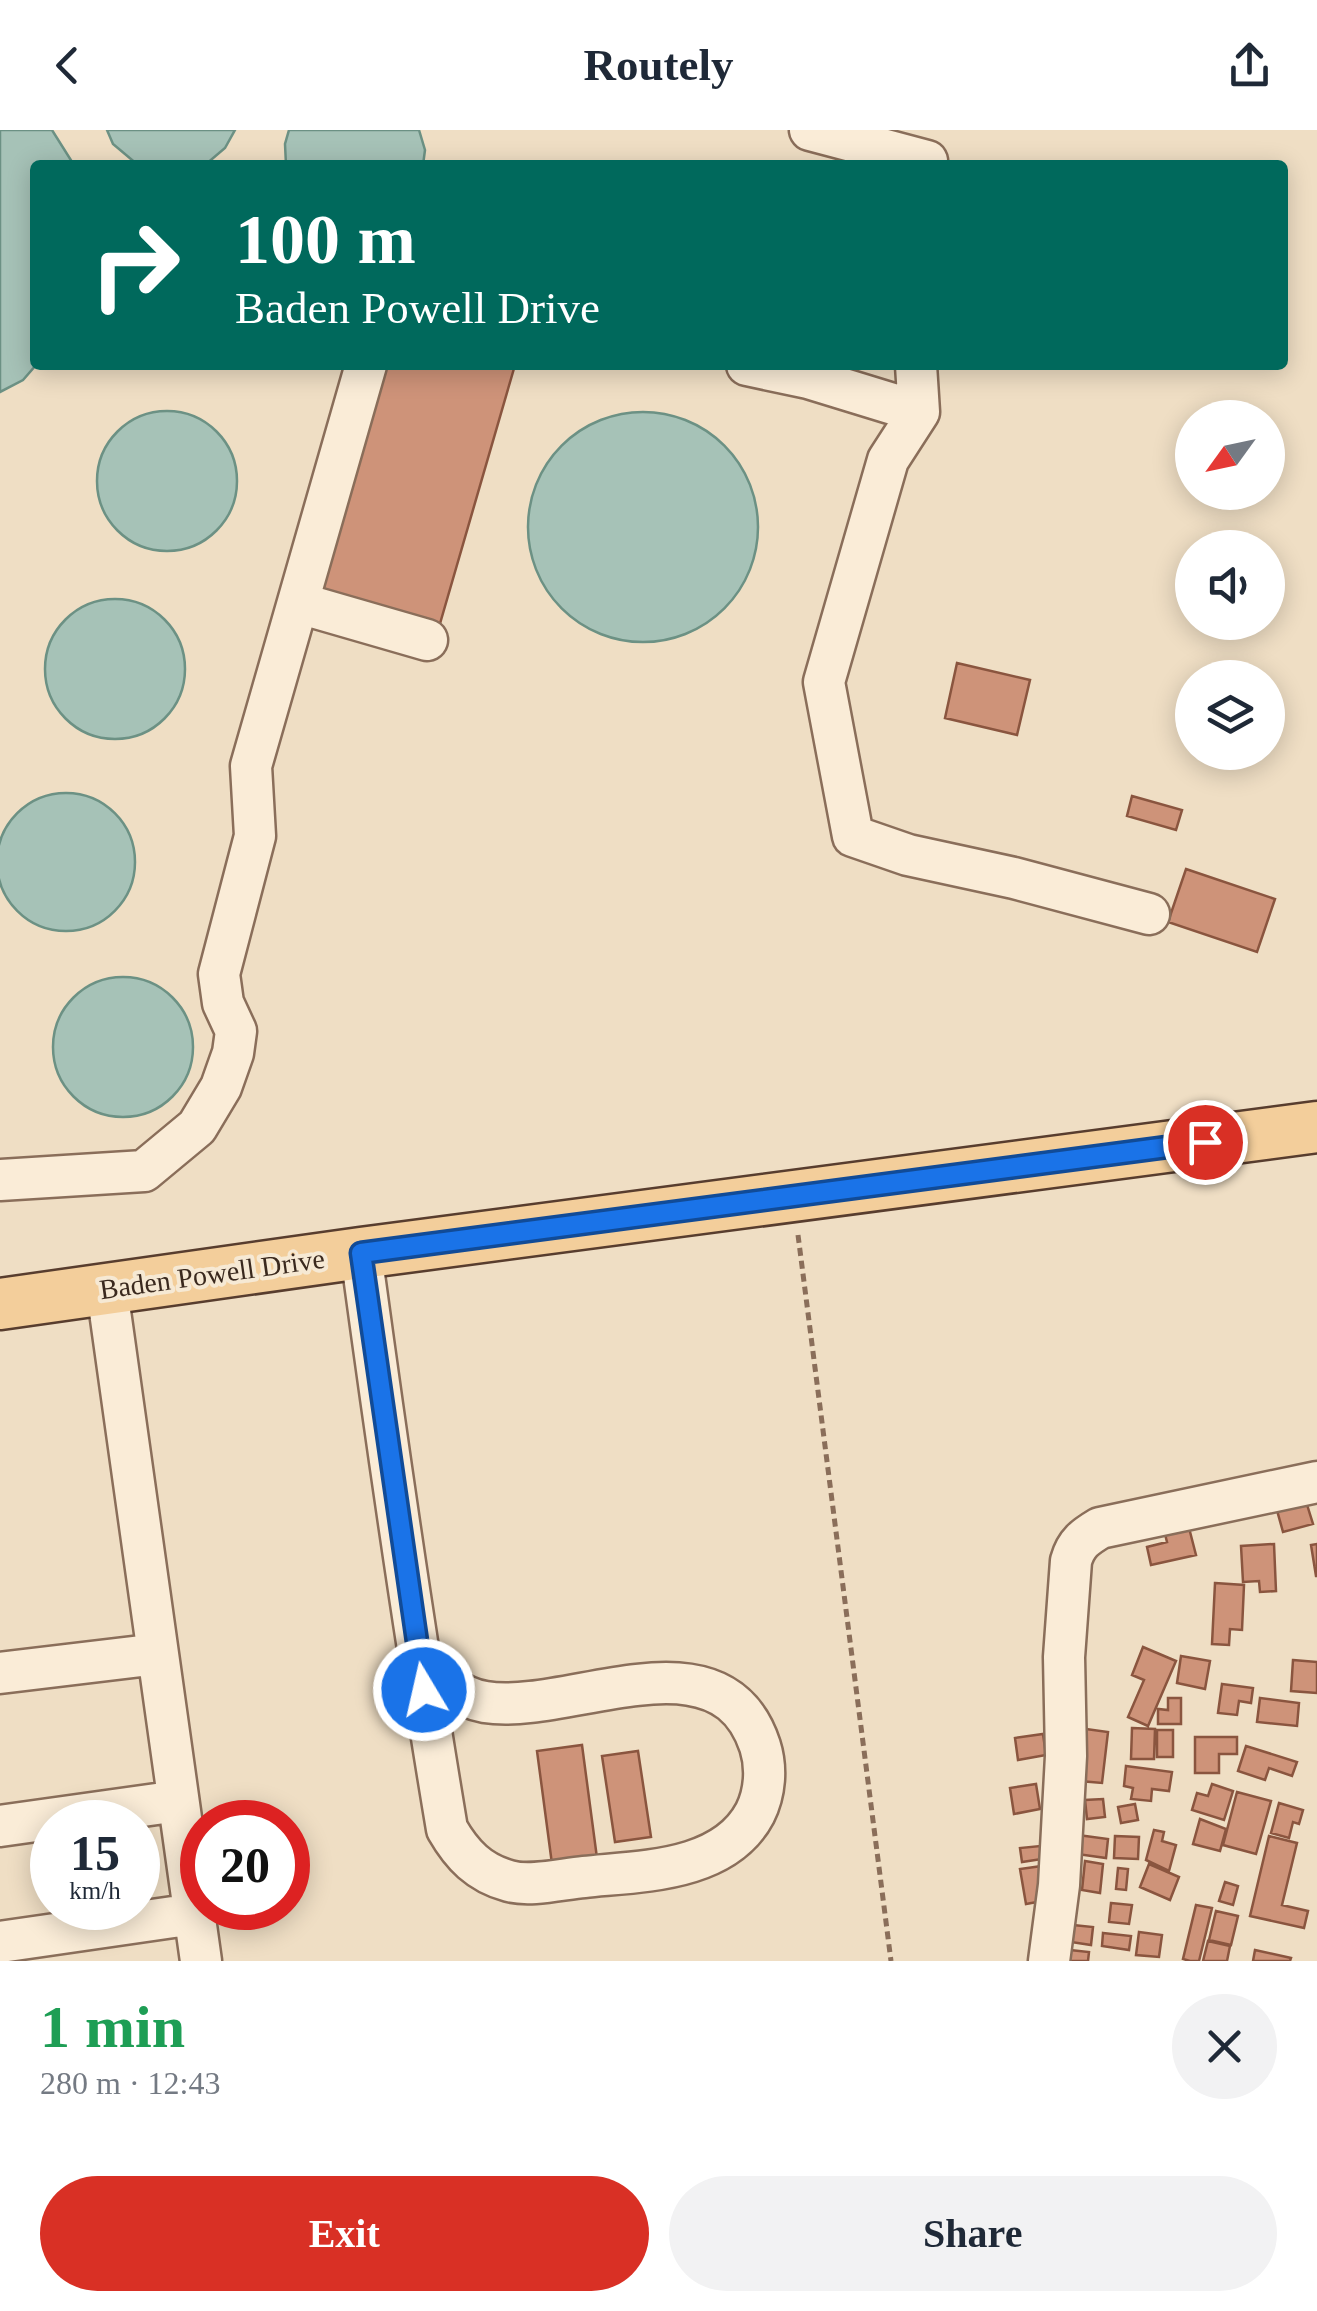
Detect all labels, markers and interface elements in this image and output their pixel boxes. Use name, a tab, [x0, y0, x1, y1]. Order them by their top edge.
icon: back	[40, 38, 95, 93]
icon: share	[1222, 38, 1277, 93]
text: Routely	[584, 40, 734, 90]
icon: right	[70, 200, 200, 330]
text: 100 m	[235, 201, 416, 278]
text: Baden Powell Drive	[235, 283, 600, 333]
north arrow	[1175, 400, 1285, 510]
map controls	[1175, 400, 1285, 770]
button: sound	[1175, 530, 1285, 640]
button: layers	[1175, 660, 1285, 770]
pin	[1163, 1100, 1248, 1185]
icon: arrive	[1178, 1115, 1233, 1170]
street label: Baden Powell Drive	[97, 1243, 327, 1305]
position arrow	[372, 1638, 476, 1742]
speed limit sign: 20	[180, 1800, 310, 1930]
text: 15	[70, 1825, 120, 1881]
text: km/h	[69, 1877, 121, 1904]
text: 1 min	[40, 1994, 185, 2060]
button: close	[1172, 1994, 1277, 2099]
text: 280 m · 12:43	[40, 2065, 220, 2101]
button: Exit	[40, 2176, 649, 2291]
button: Share	[669, 2176, 1277, 2291]

